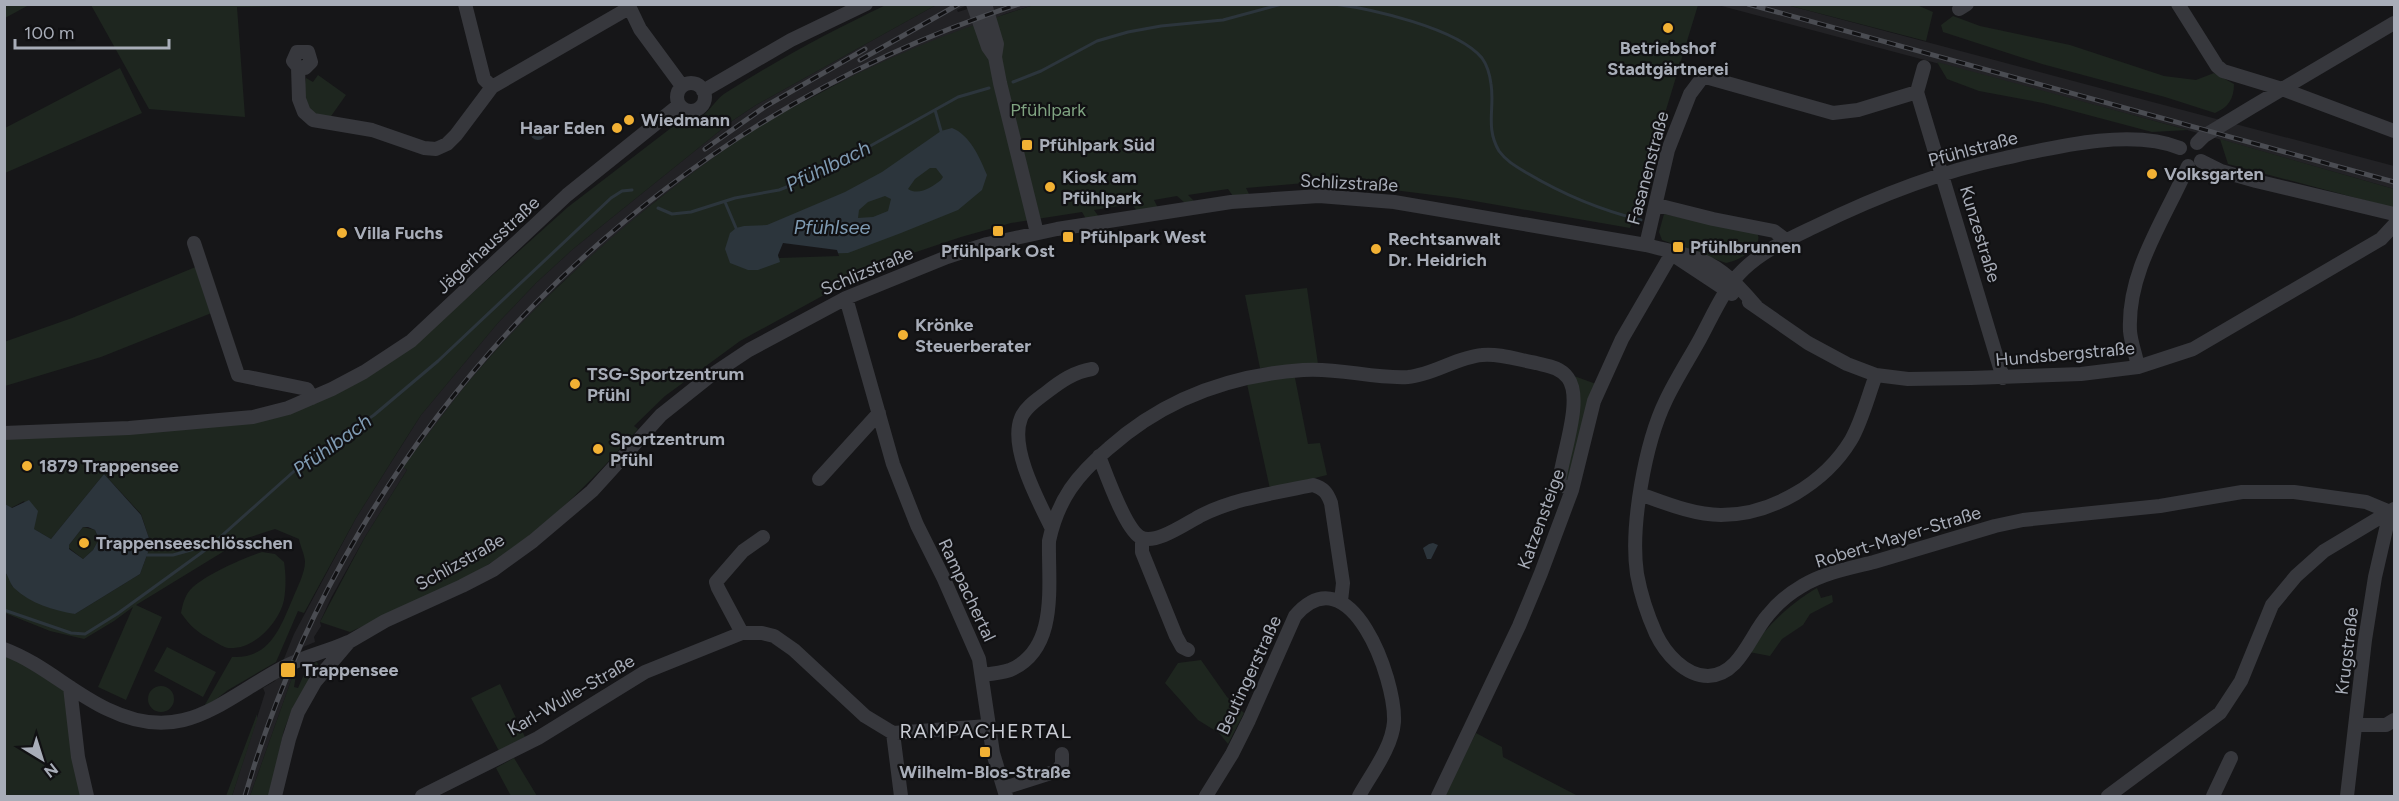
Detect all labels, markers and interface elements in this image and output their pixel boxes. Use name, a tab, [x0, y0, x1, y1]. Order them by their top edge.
scale bar	[15, 12, 170, 50]
marker: Betriebshof Stadtgärtnerei	[1661, 21, 1675, 35]
text: 100 m	[24, 22, 74, 44]
place label: Betriebshof Stadtgärtnerei	[1607, 37, 1729, 80]
park label: Pfühlpark	[1010, 99, 1086, 121]
place label: Wiedmann	[641, 109, 730, 131]
street label: Fasanenstraße	[1622, 109, 1674, 227]
marker: Wiedmann	[622, 113, 636, 127]
place label: Haar Eden	[520, 117, 605, 139]
marker: Haar Eden	[610, 121, 624, 135]
street label: Pfühlstraße	[1926, 126, 2020, 171]
place label: Pfühlpark Süd	[1039, 134, 1155, 156]
water label: Pfühlbach	[782, 135, 874, 197]
marker: Pfühlpark Süd	[1020, 138, 1034, 152]
place label: Volksgarten	[2164, 163, 2264, 185]
place label: Kiosk am Pfühlpark	[1062, 166, 1142, 209]
marker: Volksgarten	[2145, 167, 2159, 181]
street label: Schlizstraße	[1299, 169, 1399, 197]
marker: Kiosk am Pfühlpark	[1043, 180, 1057, 194]
street label: Kunzestraße	[1955, 183, 2005, 285]
street label: Jägerhausstraße	[432, 191, 544, 298]
water label: Pfühlsee	[794, 215, 871, 239]
place label: Villa Fuchs	[354, 222, 444, 244]
marker: Pfühlpark Ost	[991, 224, 1005, 238]
marker: Villa Fuchs	[335, 226, 349, 240]
place label: Pfühlpark West	[1080, 226, 1207, 248]
place label: Rechtsanwalt Dr. Heidrich	[1388, 228, 1501, 271]
marker: Pfühlpark West	[1061, 230, 1075, 244]
place label: Pfühlbrunnen	[1690, 236, 1801, 258]
place label: Pfühlpark Ost	[941, 240, 1055, 262]
marker: Pfühlbrunnen	[1671, 240, 1685, 254]
street label: Schlizstraße	[817, 242, 917, 300]
marker: Rechtsanwalt Dr. Heidrich	[1369, 242, 1383, 256]
place label: Krönke Steuerberater	[915, 314, 1031, 357]
marker: Krönke Steuerberater	[896, 328, 910, 342]
street label: Hundsbergstraße	[1994, 337, 2136, 371]
place label: TSG-Sportzentrum Pfühl	[587, 363, 744, 406]
marker: TSG-Sportzentrum Pfühl	[568, 377, 582, 391]
water label: Pfühlbach	[288, 408, 376, 482]
place label: Sportzentrum Pfühl	[610, 428, 725, 471]
marker: Sportzentrum Pfühl	[591, 442, 605, 456]
place label: 1879 Trappensee	[39, 455, 179, 477]
marker: 1879 Trappensee	[20, 459, 34, 473]
street label: Katzensteige	[1513, 466, 1569, 572]
street label: Robert-Mayer-Straße	[1812, 501, 1984, 573]
street label: Schlizstraße	[412, 528, 508, 595]
place label: Trappenseeschlösschen	[96, 532, 293, 554]
street label: Rampachertal	[934, 535, 1000, 645]
marker: Trappenseeschlösschen	[77, 536, 91, 550]
street label: Krugstraße	[2331, 606, 2363, 696]
street label: Beutingerstraße	[1212, 612, 1286, 738]
street label: Karl-Wulle-Straße	[503, 650, 639, 740]
place label: Trappensee	[302, 659, 398, 681]
marker: Trappensee	[279, 661, 297, 679]
district label: RAMPACHERTAL	[899, 719, 1073, 743]
north arrow	[12, 729, 72, 789]
marker: Wilhelm-Blos-Straße	[978, 745, 992, 759]
text: N	[40, 759, 62, 782]
place label: Wilhelm-Blos-Straße	[899, 761, 1071, 783]

